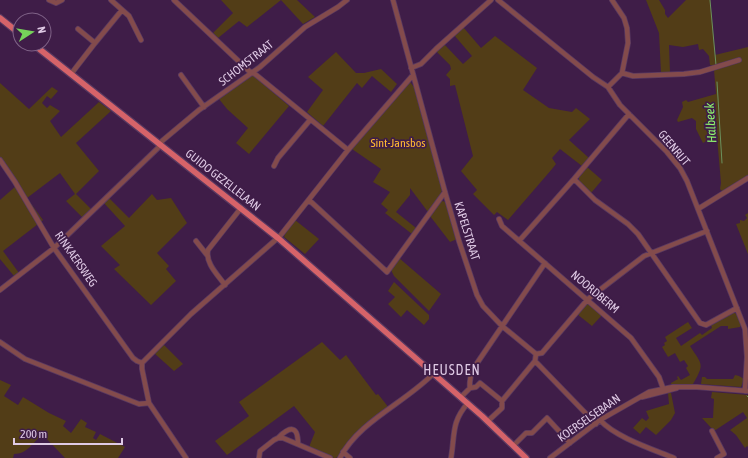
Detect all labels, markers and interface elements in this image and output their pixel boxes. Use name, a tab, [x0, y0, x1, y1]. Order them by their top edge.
north arrow	[12, 12, 52, 52]
text: N	[35, 25, 48, 34]
street label: SCHOMSTRAAT	[216, 37, 277, 89]
water label: Halbeek	[702, 102, 719, 144]
street label: GEENRIJT	[655, 127, 693, 169]
park label: Sint-Jansbos	[370, 136, 426, 150]
street label: GUIDO GEZELLELAAN	[183, 146, 263, 214]
street label: KAPELSTRAAT	[451, 200, 483, 263]
street label: RINKAERSWEG	[52, 229, 100, 289]
street label: NOORDBERM	[568, 268, 622, 316]
district label: HEUSDEN	[423, 362, 481, 378]
street label: KOERSELSEBAAN	[555, 391, 623, 445]
scale bar	[14, 420, 122, 446]
text: 200 m	[20, 427, 47, 441]

